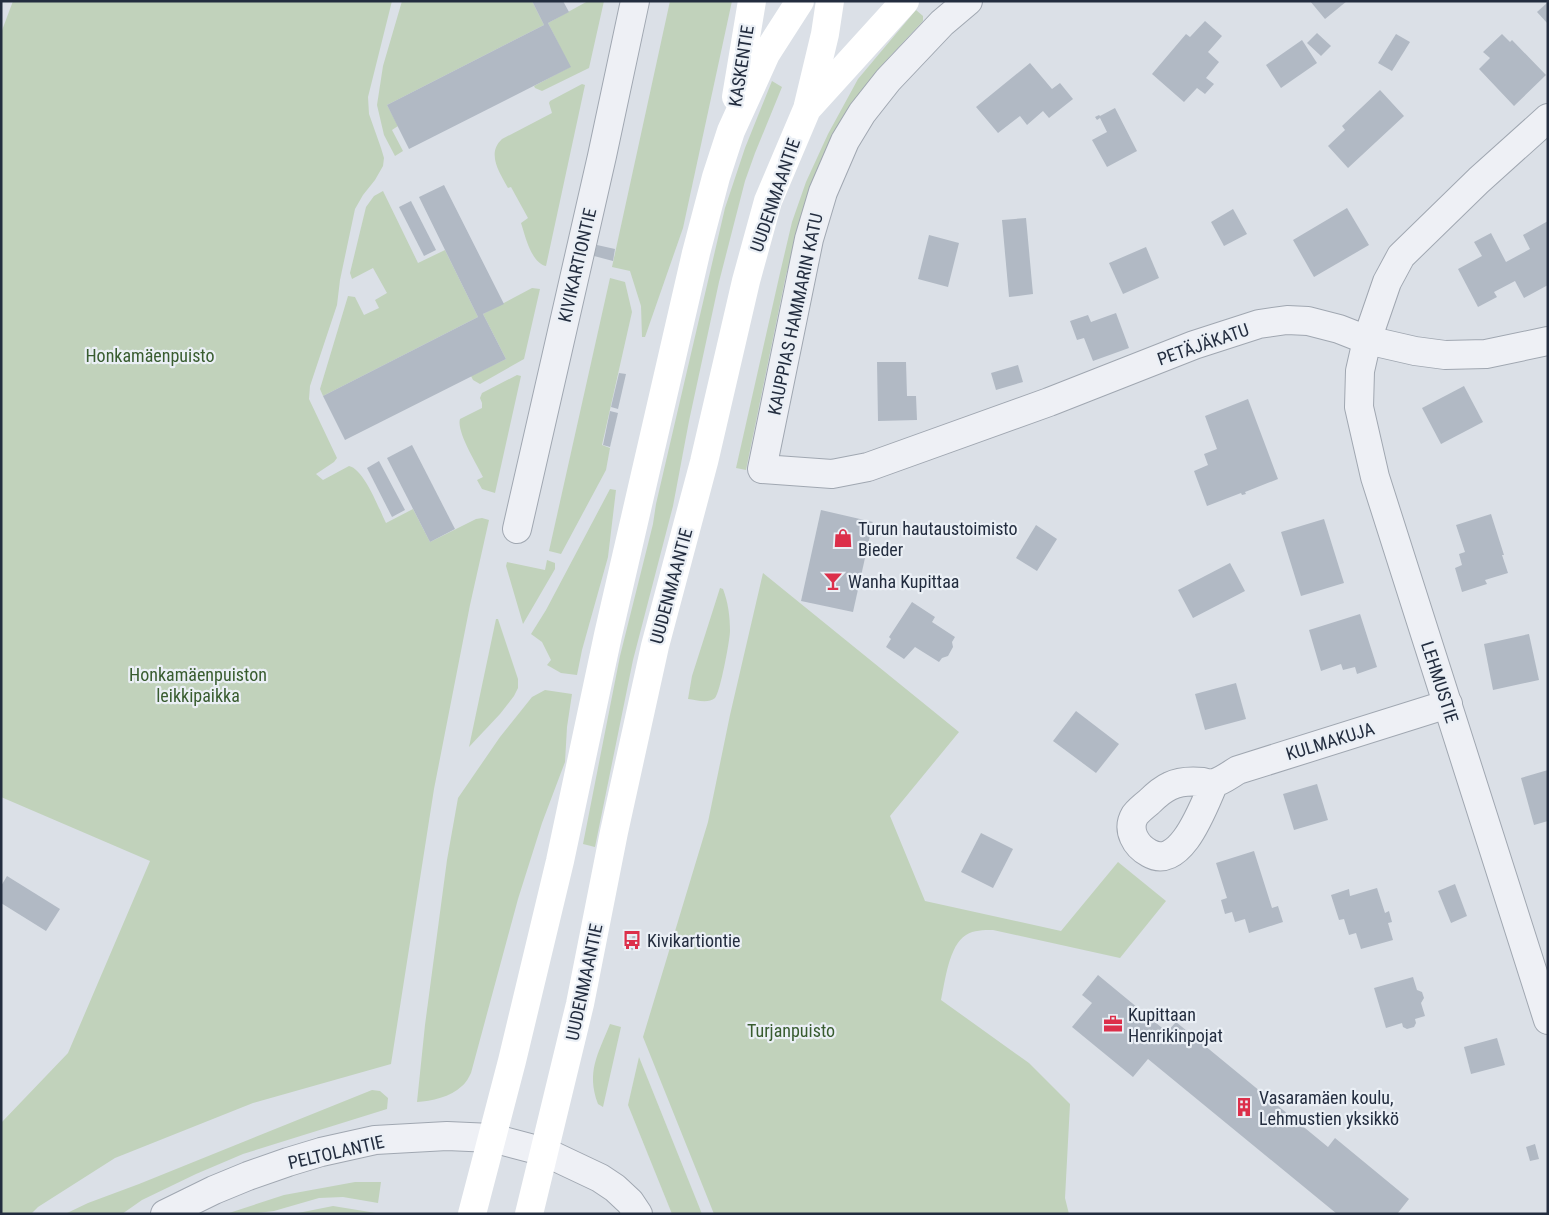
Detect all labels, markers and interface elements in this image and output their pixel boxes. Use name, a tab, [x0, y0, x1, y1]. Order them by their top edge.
street label: KASKENTIE	[724, 24, 758, 108]
street label: UUDENMAANTIE	[746, 135, 804, 255]
street label: KIVIKARTIONTIE	[554, 206, 600, 324]
street label: KAUPPIAS HAMMARIN KATU	[763, 211, 827, 417]
street label: PETÄJÄKATU	[1154, 319, 1252, 369]
park label: Honkamäenpuisto	[85, 345, 215, 366]
place label: Turun hautaustoimisto Bieder	[858, 518, 1018, 560]
street label: UUDENMAANTIE	[645, 526, 697, 646]
shop icon: Turun hautaustoimisto Bieder	[832, 527, 854, 549]
bar icon: Wanha Kupittaa	[822, 570, 844, 592]
place label: Wanha Kupittaa	[848, 571, 959, 592]
street label: LEHMUSTIE	[1417, 639, 1463, 725]
park label: Honkamäenpuiston leikkipaikka	[129, 664, 267, 706]
street label: KULMAKUJA	[1283, 717, 1377, 764]
street label: UUDENMAANTIE	[561, 922, 607, 1042]
bus stop icon: Kivikartiontie	[621, 929, 643, 951]
place label: Kivikartiontie	[647, 930, 741, 951]
place label: Kupittaan Henrikinpojat	[1128, 1004, 1223, 1046]
office icon: Kupittaan Henrikinpojat	[1102, 1013, 1124, 1035]
park label: Turjanpuisto	[747, 1020, 835, 1041]
place label: Vasaramäen koulu, Lehmustien yksikkö	[1259, 1087, 1399, 1129]
building icon: Vasaramäen koulu, Lehmustien yksikkö	[1233, 1096, 1255, 1118]
street label: PELTOLANTIE	[286, 1131, 386, 1173]

